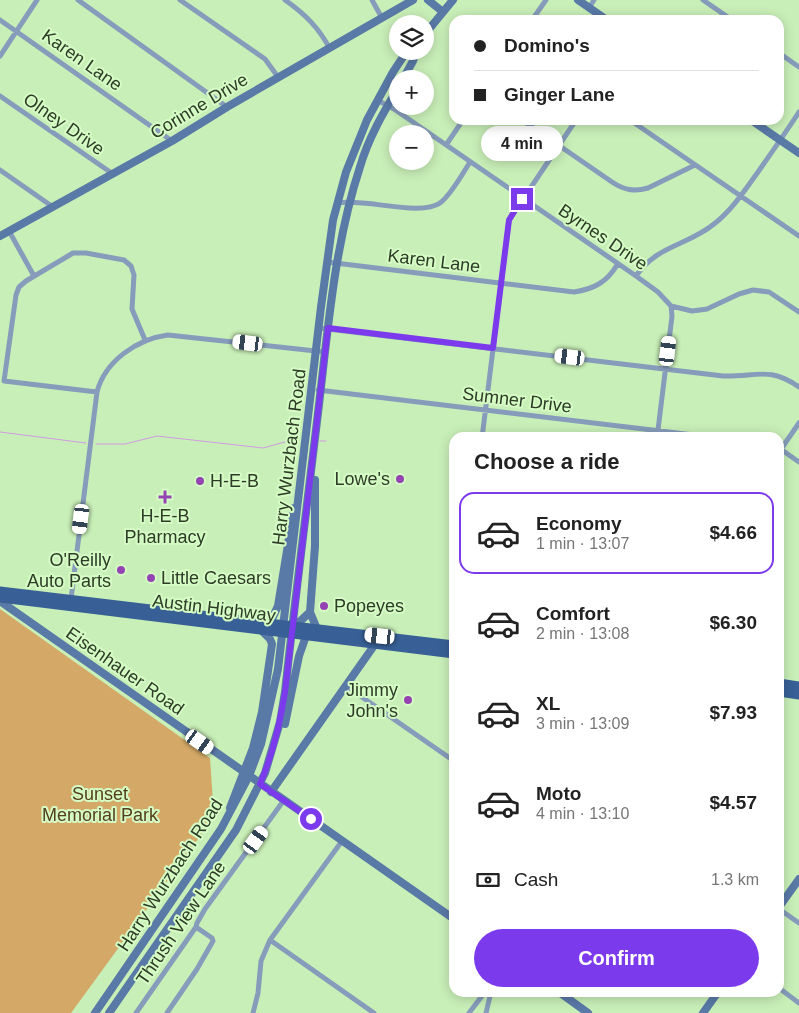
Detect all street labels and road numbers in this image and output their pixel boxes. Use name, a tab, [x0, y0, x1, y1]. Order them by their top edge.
street label: Karen Lane	[38, 25, 126, 95]
street label: Corinne Drive	[147, 69, 251, 143]
street label: Olney Drive	[20, 89, 108, 159]
street label: Byrnes Drive	[555, 200, 651, 274]
street label: Karen Lane	[387, 245, 481, 277]
street label: Harry Wurzbach Road	[268, 368, 310, 546]
street label: Sumner Drive	[461, 383, 573, 417]
street label: Austin Highway	[151, 591, 277, 625]
street label: Eisenhauer Road	[62, 623, 188, 719]
street label: Harry Wurzbach Road	[113, 795, 227, 955]
street label: Thrush View Lane	[132, 857, 230, 989]

